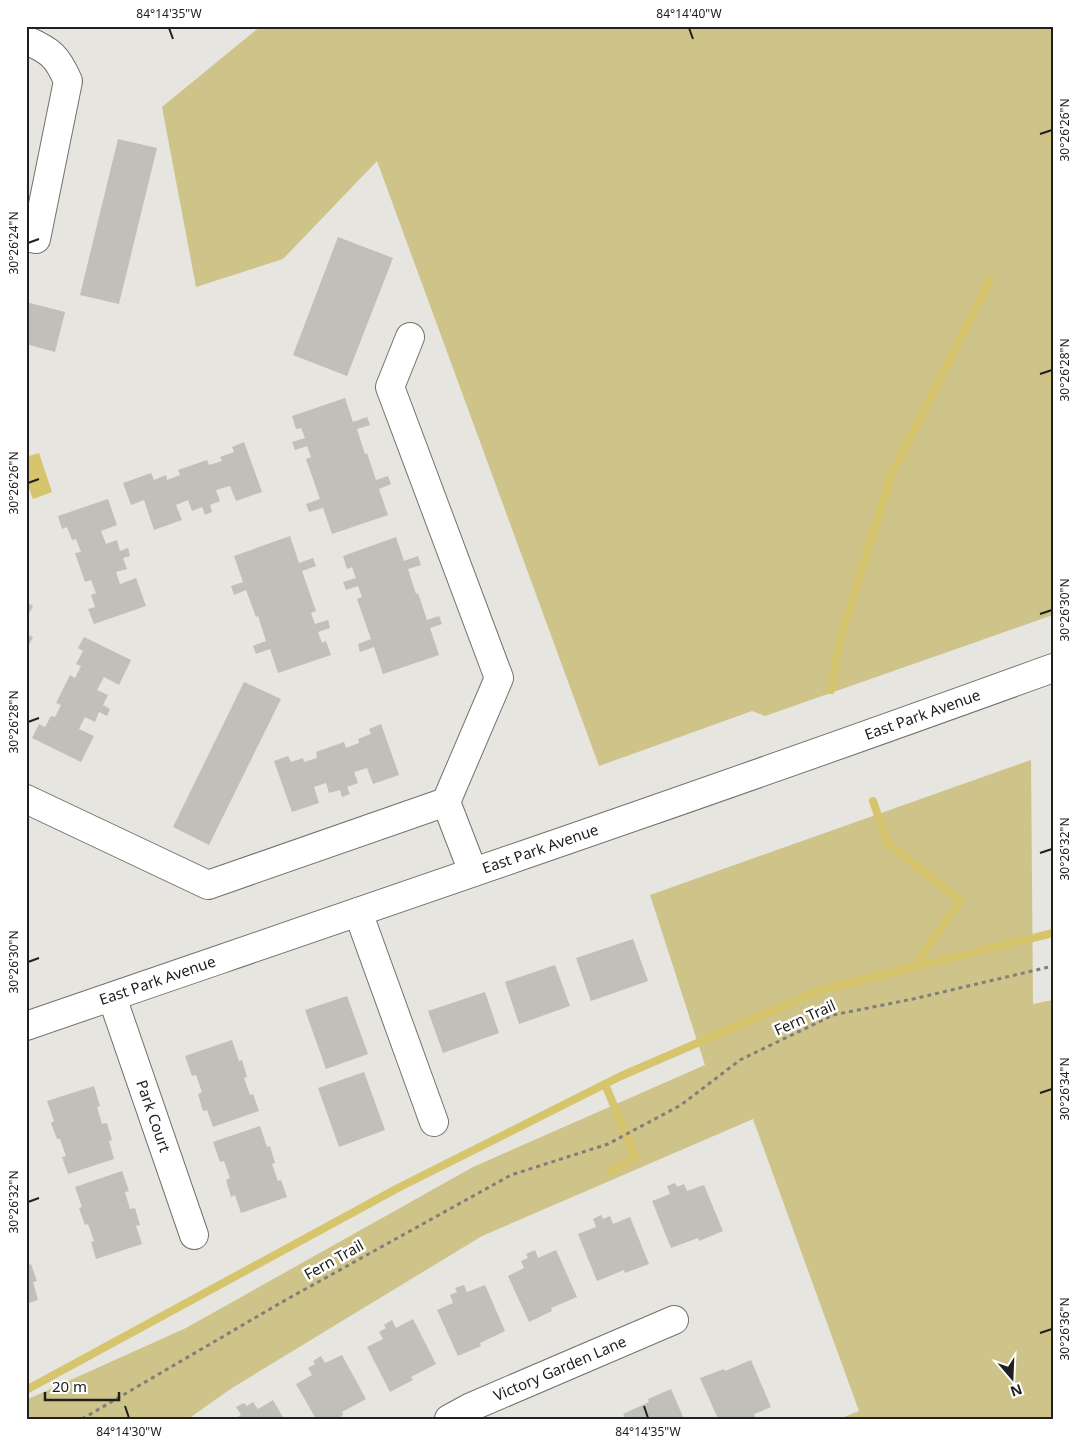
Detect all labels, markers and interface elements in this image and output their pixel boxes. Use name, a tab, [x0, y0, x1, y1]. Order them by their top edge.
text: 84°14'35"W	[136, 5, 202, 22]
text: 84°14'40"W	[656, 5, 722, 22]
text: 30°26'26"N	[1056, 98, 1073, 162]
text: 30°26'24"N	[5, 211, 22, 275]
text: 30°26'28"N	[1056, 338, 1073, 402]
text: 30°26'26"N	[5, 451, 22, 515]
text: 30°26'30"N	[1056, 578, 1073, 642]
street label: East Park Avenue	[862, 684, 983, 744]
text: 30°26'28"N	[5, 690, 22, 754]
text: 30°26'32"N	[1056, 817, 1073, 881]
street label: East Park Avenue	[479, 819, 601, 878]
text: 30°26'30"N	[5, 930, 22, 994]
street label: East Park Avenue	[96, 951, 218, 1009]
street label: Fern Trail	[771, 995, 838, 1039]
text: 30°26'34"N	[1056, 1057, 1073, 1121]
street label: Park Court	[132, 1077, 176, 1155]
text: 30°26'32"N	[5, 1170, 22, 1234]
street label: Fern Trail	[300, 1235, 367, 1284]
text: 30°26'36"N	[1056, 1297, 1073, 1361]
street label: Victory Garden Lane	[490, 1331, 629, 1405]
north arrow	[986, 1352, 1036, 1402]
scale bar	[45, 1370, 119, 1402]
text: 20 m	[52, 1376, 87, 1396]
text: N	[1008, 1380, 1025, 1402]
text: 84°14'30"W	[96, 1423, 162, 1440]
text: 84°14'35"W	[615, 1423, 681, 1440]

